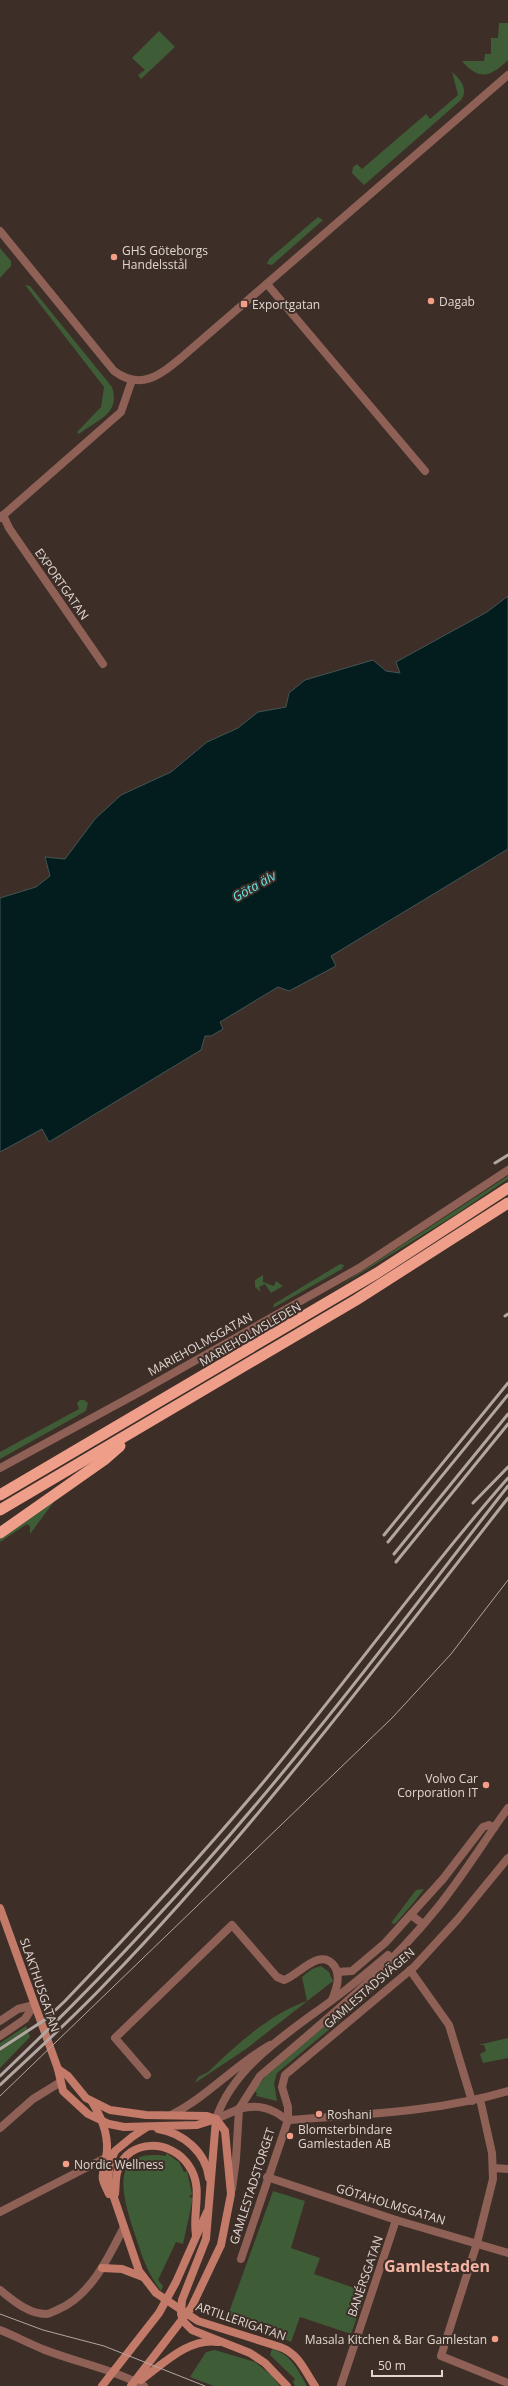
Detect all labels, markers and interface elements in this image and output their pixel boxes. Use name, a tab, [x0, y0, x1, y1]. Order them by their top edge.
place label: GHS Göteborgs Handelsstål	[122, 242, 208, 273]
marker: GHS Göteborgs Handelsstål	[109, 252, 119, 262]
place label: Dagab	[439, 293, 475, 310]
place label: Exportgatan	[252, 296, 320, 313]
marker: Dagab	[426, 296, 436, 306]
marker: Exportgatan	[239, 299, 249, 309]
street label: EXPORTGATAN	[31, 545, 93, 623]
water label: Göta älv	[229, 866, 280, 906]
street label: MARIEHOLMSLEDEN	[196, 1298, 304, 1370]
street label: MARIEHOLMSGATAN	[145, 1308, 255, 1380]
place label: Volvo Car Corporation IT	[397, 1770, 478, 1801]
marker: Volvo Car Corporation IT	[481, 1780, 491, 1790]
street label: SLAKTHUSGATAN	[16, 1936, 64, 2034]
street label: GAMLESTADSVÄGEN	[320, 1944, 418, 2032]
place label: Roshani	[327, 2106, 372, 2123]
marker: Roshani	[314, 2109, 324, 2119]
place label: Blomsterbindare Gamlestaden AB	[298, 2121, 392, 2152]
street label: GAMLESTADSTORGET	[225, 2125, 279, 2246]
marker: Blomsterbindare Gamlestaden AB	[285, 2131, 295, 2141]
place label: Nordic Wellness	[74, 2156, 164, 2173]
marker: Nordic Wellness	[61, 2159, 71, 2169]
street label: GÖTAHOLMSGATAN	[334, 2179, 448, 2229]
street label: BANÉRSGATAN	[343, 2233, 387, 2319]
district label: Gamlestaden	[384, 2255, 490, 2277]
street label: ARTILLERIGATAN	[194, 2298, 288, 2344]
place label: Masala Kitchen & Bar Gamlestan	[305, 2331, 487, 2348]
marker: Masala Kitchen & Bar Gamlestan	[490, 2334, 500, 2344]
scale bar	[372, 2352, 442, 2378]
text: 50 m	[378, 2357, 406, 2374]

